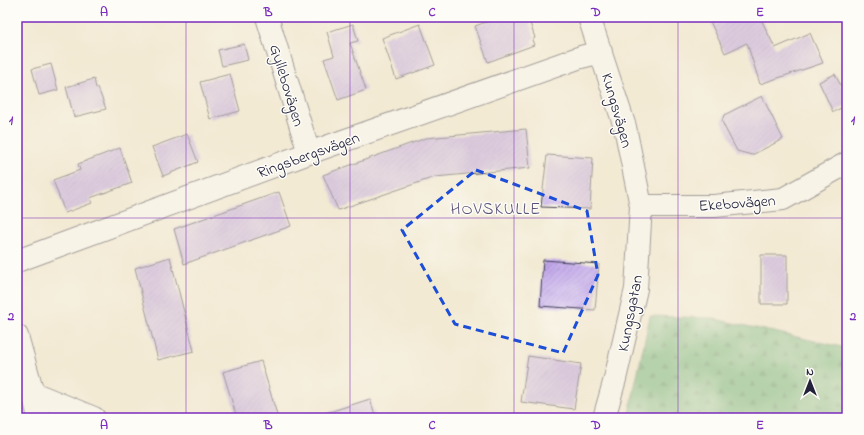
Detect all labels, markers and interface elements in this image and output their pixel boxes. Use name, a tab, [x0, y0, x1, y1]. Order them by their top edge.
text: A	[100, 3, 108, 22]
text: B	[263, 3, 273, 22]
text: C	[428, 3, 436, 22]
text: D	[590, 3, 601, 22]
text: E	[756, 3, 764, 22]
street label: Gyllebovägen	[262, 42, 310, 130]
street label: Kungsvägen	[594, 70, 638, 151]
text: 1	[9, 111, 14, 130]
text: 1	[851, 111, 856, 130]
street label: Ringsbergsvägen	[254, 126, 363, 186]
street label: Ekebovägen	[698, 189, 777, 219]
district label: HOVSKULLE	[451, 197, 541, 222]
street label: Kungsgatan	[612, 273, 650, 354]
text: 2	[7, 307, 15, 326]
text: 2	[849, 307, 857, 326]
north arrow	[790, 361, 830, 401]
text: N	[806, 364, 814, 380]
text: A	[100, 416, 108, 435]
text: B	[263, 416, 273, 435]
text: C	[428, 416, 436, 435]
text: D	[590, 416, 601, 435]
text: E	[756, 416, 764, 435]

